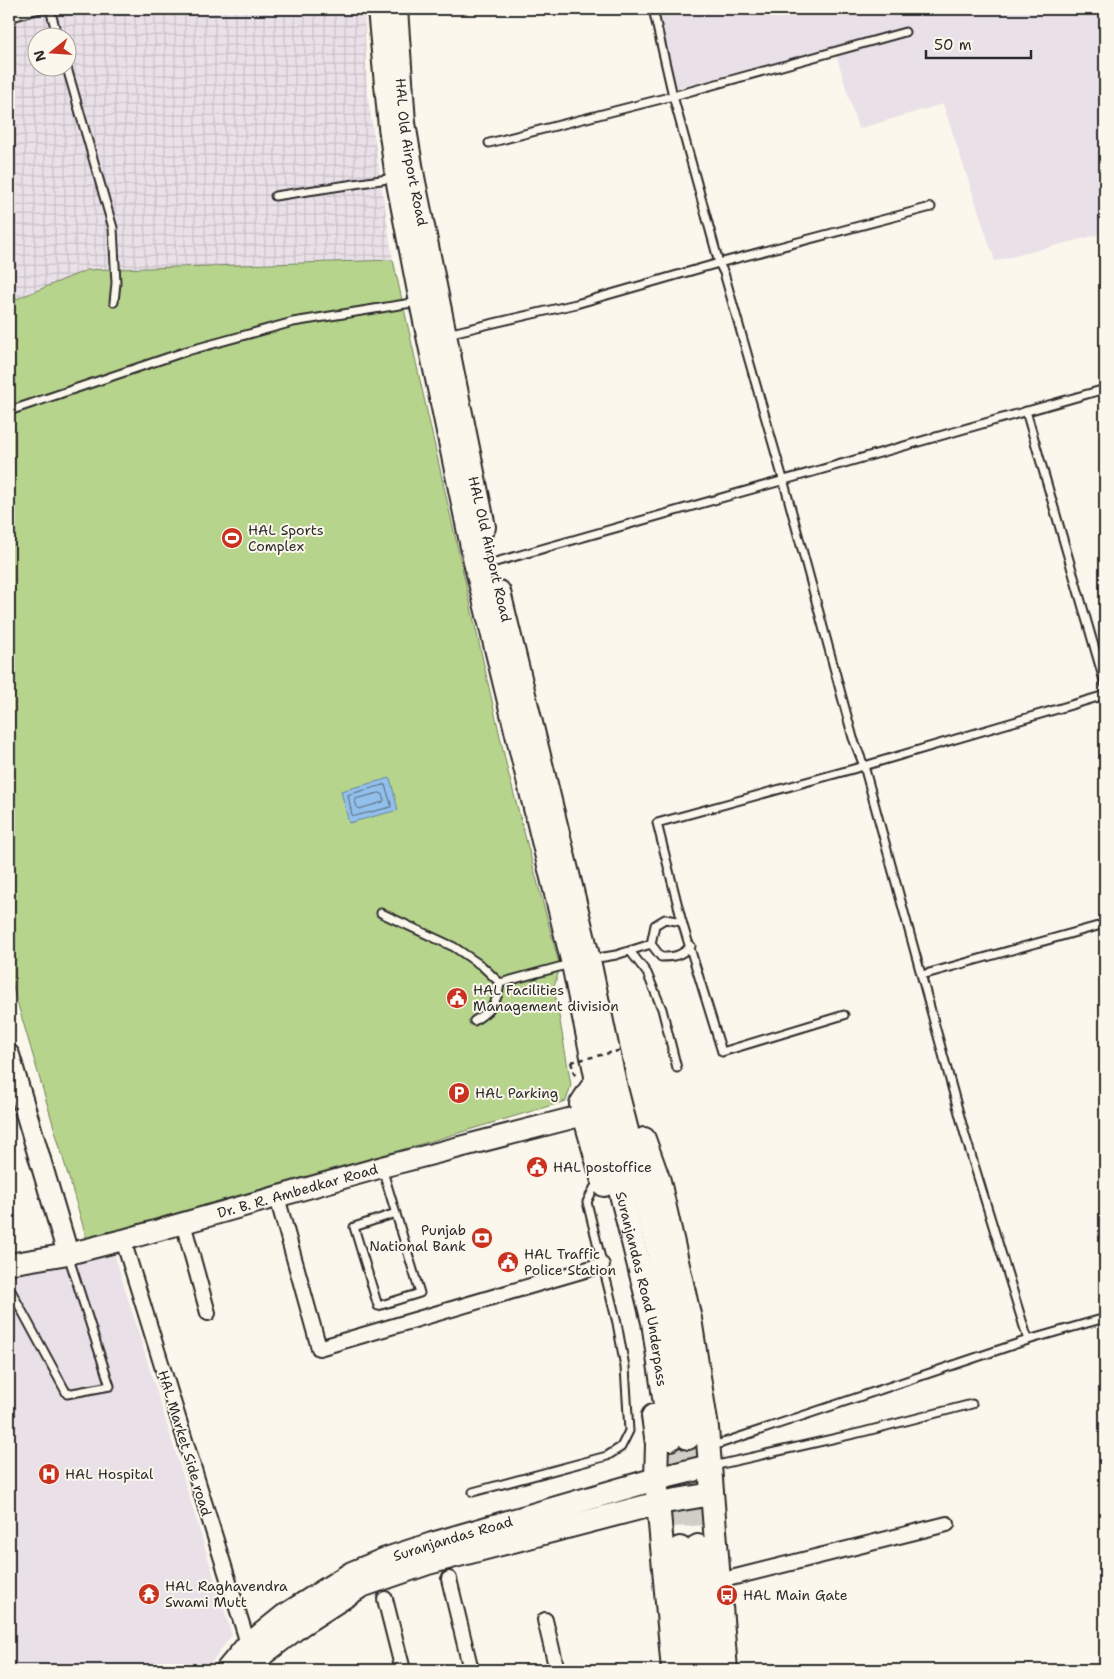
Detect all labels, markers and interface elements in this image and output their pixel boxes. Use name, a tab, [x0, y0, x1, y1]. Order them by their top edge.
north arrow	[28, 28, 78, 78]
scale bar	[926, 28, 1032, 60]
text: 50 m	[934, 35, 972, 55]
text: N	[29, 48, 50, 64]
street label: HAL Old Airport Road	[392, 77, 432, 228]
street label: HAL Old Airport Road	[464, 474, 516, 624]
place label: HAL Sports Complex	[248, 521, 324, 555]
sports icon: HAL Sports Complex	[220, 526, 244, 550]
place label: HAL Facilities Management division	[473, 981, 619, 1015]
public building icon: HAL Facilities Management division	[445, 986, 469, 1010]
parking icon: HAL Parking	[447, 1081, 471, 1105]
place label: HAL Parking	[475, 1084, 558, 1102]
public building icon: HAL postoffice	[525, 1155, 549, 1179]
place label: HAL postoffice	[553, 1158, 652, 1176]
street label: Dr. B. R. Ambedkar Road	[215, 1160, 380, 1222]
street label: Suranjandas Road Underpass	[612, 1190, 671, 1388]
place label: Punjab National Bank	[369, 1221, 466, 1255]
bank icon: Punjab National Bank	[470, 1226, 494, 1250]
place label: HAL Traffic Police Station	[524, 1245, 617, 1279]
public building icon: HAL Traffic Police Station	[496, 1250, 520, 1274]
street label: HAL Market Side road	[154, 1368, 216, 1518]
hospital icon: HAL Hospital	[37, 1462, 61, 1486]
place label: HAL Hospital	[65, 1465, 154, 1483]
street label: Suranjandas Road	[391, 1512, 515, 1565]
place label: HAL Raghavendra Swami Mutt	[165, 1577, 288, 1611]
temple icon: HAL Raghavendra Swami Mutt	[137, 1582, 161, 1606]
bus stop icon: HAL Main Gate	[715, 1583, 739, 1607]
place label: HAL Main Gate	[743, 1586, 848, 1604]

